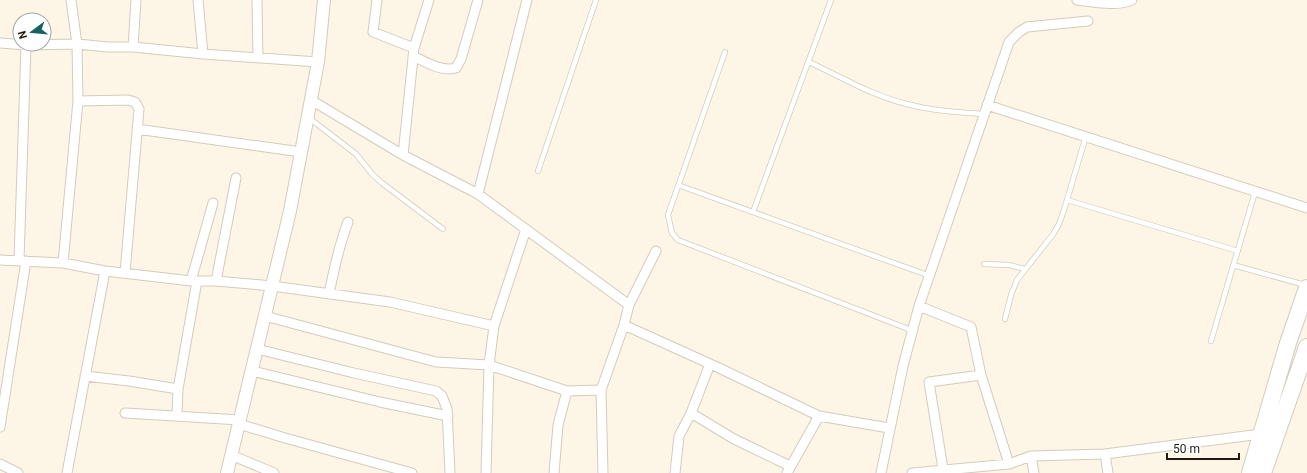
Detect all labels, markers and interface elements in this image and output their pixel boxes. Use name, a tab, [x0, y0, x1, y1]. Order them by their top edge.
north arrow	[12, 12, 52, 52]
text: N	[15, 29, 30, 40]
scale bar	[1167, 435, 1239, 461]
text: 50 m	[1173, 442, 1200, 456]

